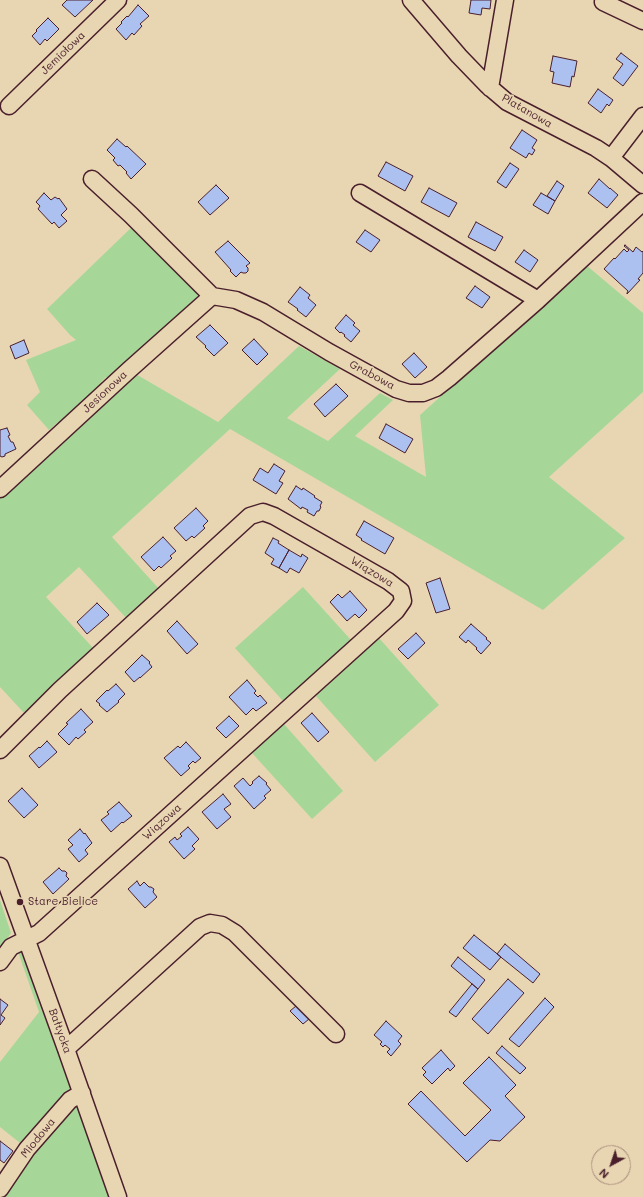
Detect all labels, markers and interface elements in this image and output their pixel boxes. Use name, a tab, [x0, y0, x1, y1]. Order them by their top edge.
street label: Jemiołowa	[38, 29, 88, 77]
street label: Platanowa	[499, 91, 555, 131]
street label: Grabowa	[347, 358, 397, 392]
street label: Jesionowa	[80, 368, 130, 416]
street label: Wiązowa	[348, 554, 396, 590]
street label: Wiązowa	[140, 801, 184, 843]
place label: Stare Bielice	[28, 895, 98, 909]
marker: Stare Bielice	[15, 897, 25, 907]
street label: Bałtycka	[46, 1007, 74, 1055]
street label: Miodowa	[18, 1115, 58, 1161]
north arrow	[591, 1145, 631, 1185]
text: N	[596, 1165, 612, 1182]

